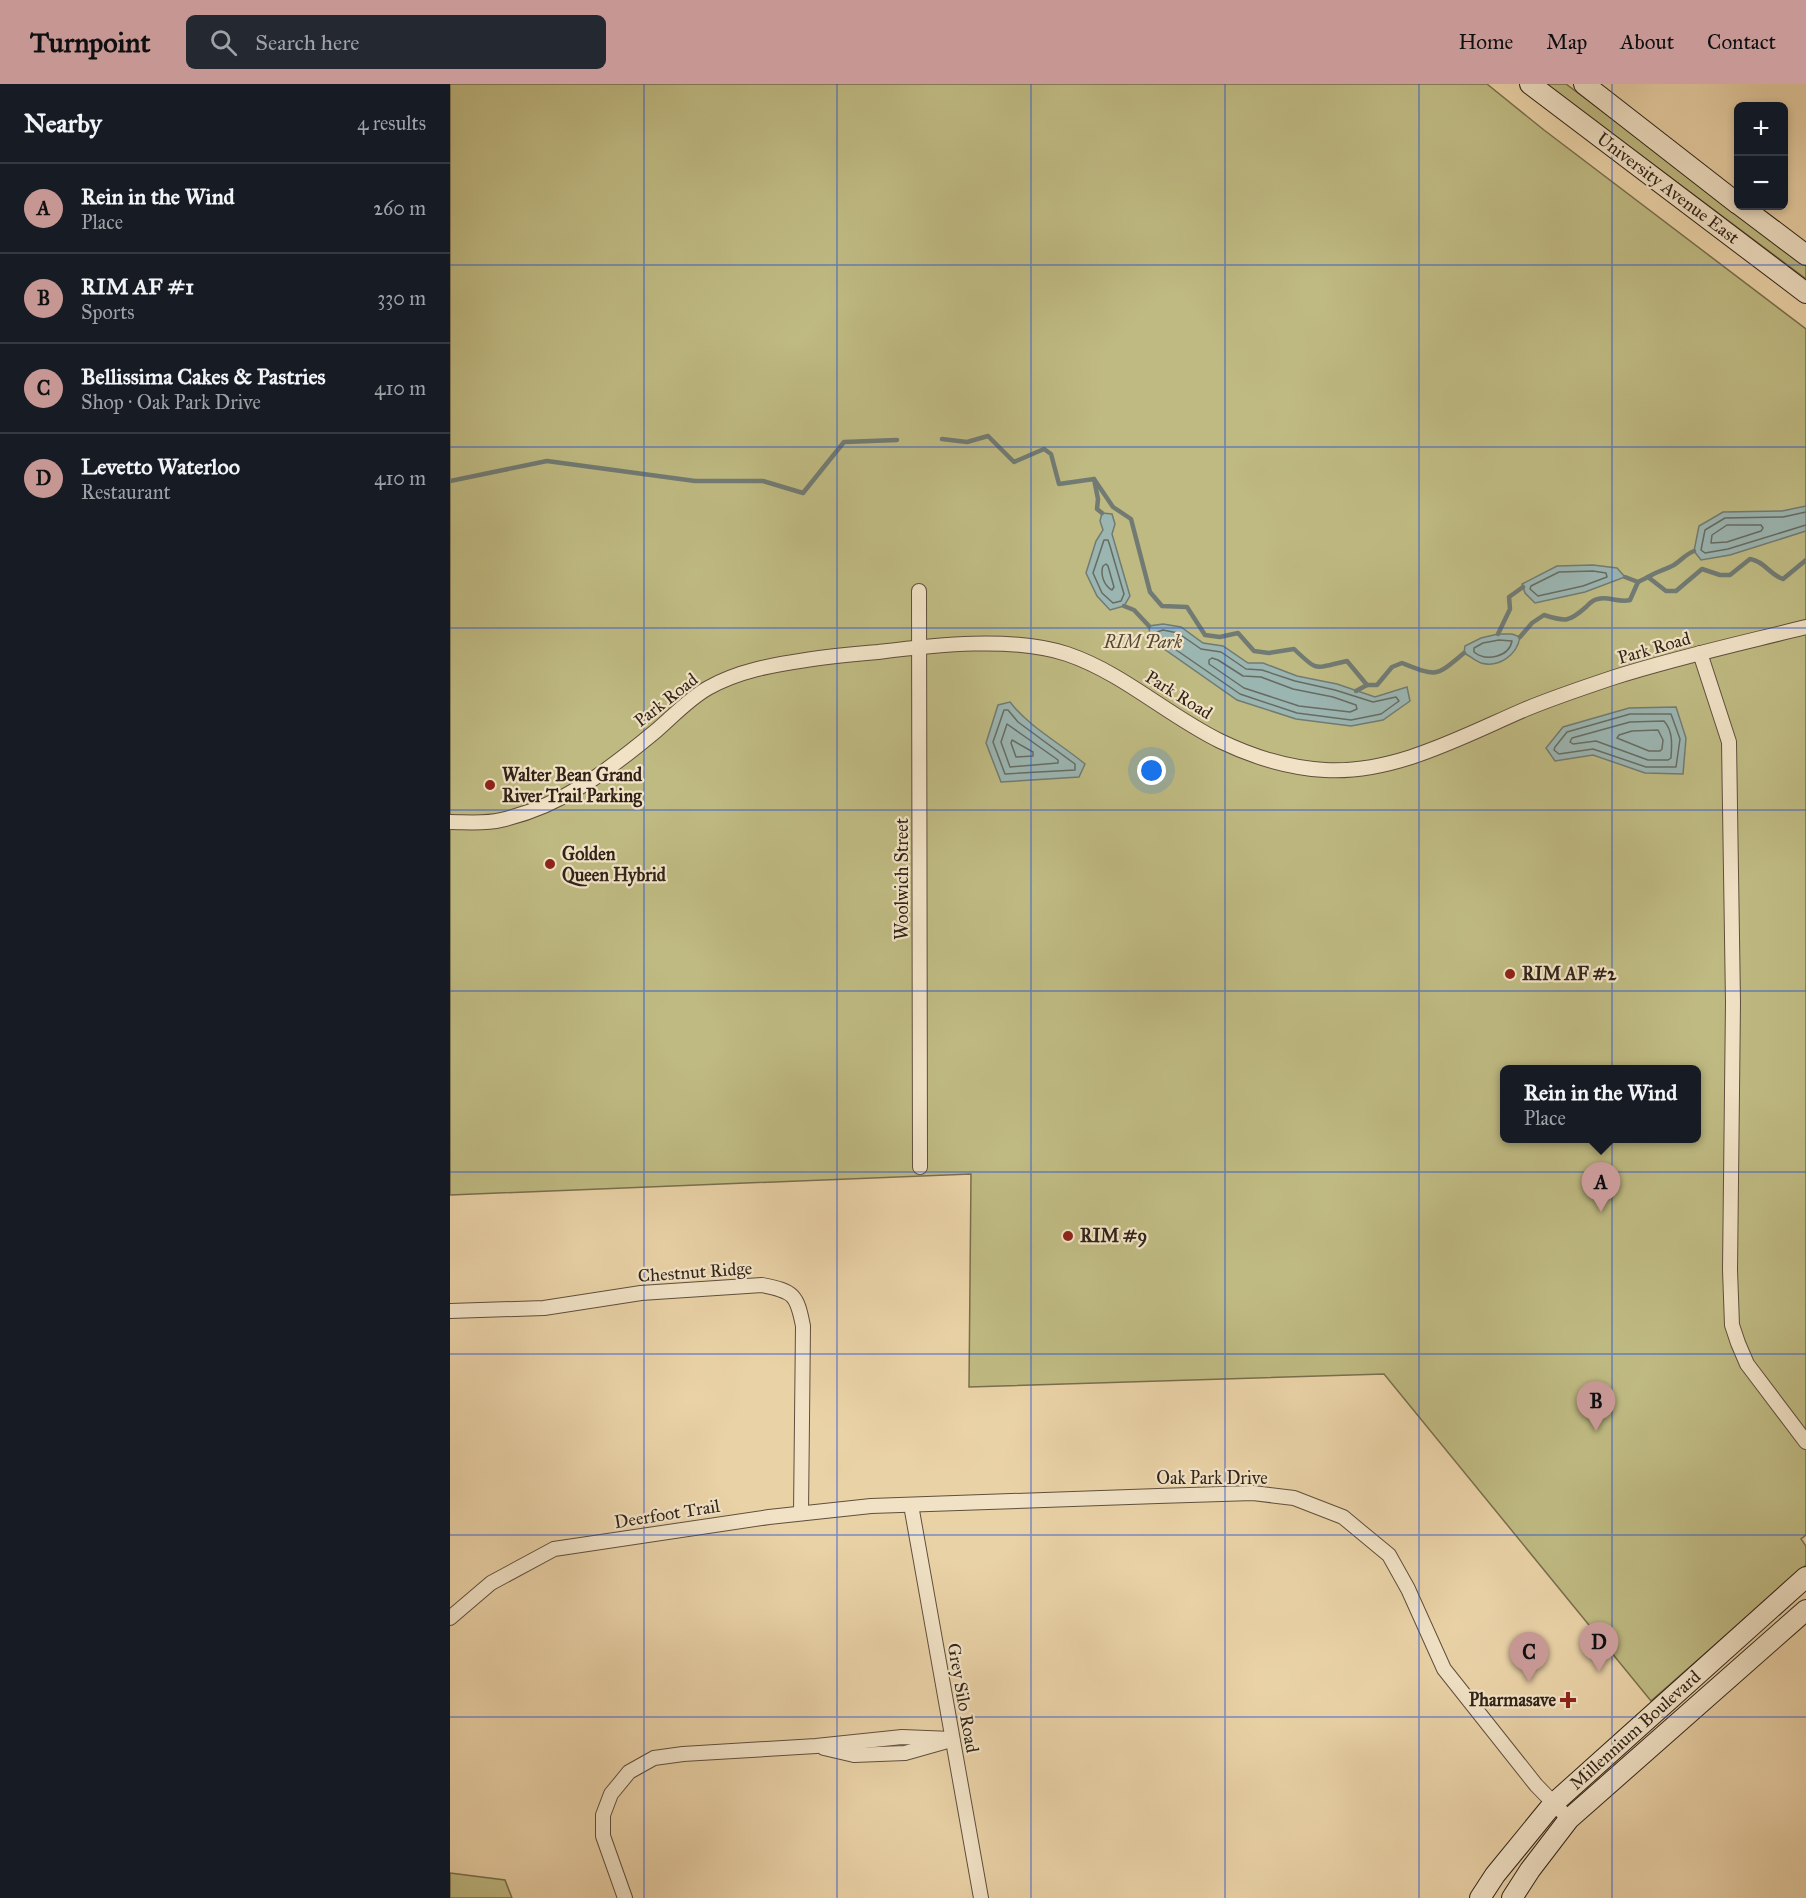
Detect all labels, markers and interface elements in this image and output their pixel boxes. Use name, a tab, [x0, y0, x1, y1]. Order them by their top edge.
search box	[186, 15, 606, 69]
text: Turnpoint	[30, 25, 150, 60]
icon: search	[207, 26, 240, 59]
text: Search here	[255, 29, 359, 56]
text: Home	[1458, 29, 1513, 55]
text: Map	[1546, 29, 1587, 55]
text: About	[1620, 29, 1674, 55]
text: Contact	[1707, 29, 1776, 55]
map controls	[1734, 102, 1788, 210]
button: +	[1734, 102, 1788, 156]
text: Nearby	[24, 107, 102, 139]
text: 4 results	[357, 111, 426, 135]
street label: University Avenue East	[1593, 127, 1744, 249]
button: −	[1734, 156, 1788, 210]
text: Rein in the Wind	[81, 183, 235, 210]
text: A	[37, 196, 50, 220]
text: 260 m	[373, 196, 426, 220]
text: Place	[81, 210, 123, 234]
text: RIM AF #1	[81, 273, 194, 300]
text: B	[37, 286, 50, 310]
text: 330 m	[377, 286, 426, 310]
text: Sports	[81, 300, 135, 324]
text: Bellissima Cakes & Pastries	[81, 363, 326, 390]
text: C	[37, 376, 50, 400]
text: 410 m	[374, 376, 426, 400]
text: Shop · Oak Park Drive	[81, 390, 261, 414]
text: Levetto Waterloo	[81, 453, 240, 480]
text: D	[36, 466, 51, 490]
text: 410 m	[374, 466, 426, 490]
text: Restaurant	[81, 480, 171, 504]
street label: Park Road	[1615, 627, 1693, 669]
park label: RIM Park	[1103, 631, 1182, 653]
street label: Park Road	[1141, 666, 1217, 724]
street label: Park Road	[630, 668, 702, 732]
your location	[1137, 756, 1166, 785]
place label: Walter Bean Grand River Trail Parking	[502, 764, 643, 808]
marker: Walter Bean Grand River Trail Parking	[483, 778, 497, 792]
street label: Woolwich Street	[891, 817, 913, 940]
place label: Golden Queen Hybrid	[562, 843, 667, 887]
marker: Golden Queen Hybrid	[543, 857, 557, 871]
place label: RIM AF #2	[1522, 963, 1617, 985]
marker: RIM AF #2	[1503, 967, 1517, 981]
popup	[1500, 1065, 1701, 1143]
text: Rein in the Wind	[1524, 1079, 1677, 1106]
text: Place	[1524, 1106, 1566, 1130]
pin: A	[1582, 1162, 1620, 1212]
place label: RIM #9	[1080, 1225, 1147, 1248]
marker: RIM #9	[1061, 1229, 1075, 1243]
street label: Chestnut Ridge	[637, 1257, 753, 1288]
pin: B	[1576, 1382, 1616, 1431]
street label: Oak Park Drive	[1156, 1467, 1268, 1489]
street label: Deerfoot Trail	[613, 1495, 721, 1533]
pin: D	[1580, 1622, 1618, 1672]
pin: C	[1510, 1632, 1548, 1682]
street label: Grey Silo Road	[943, 1641, 983, 1755]
street label: Millennium Boulevard	[1565, 1665, 1705, 1795]
place label: Pharmasave	[1469, 1689, 1556, 1711]
marker: Pharmasave	[1561, 1693, 1575, 1707]

